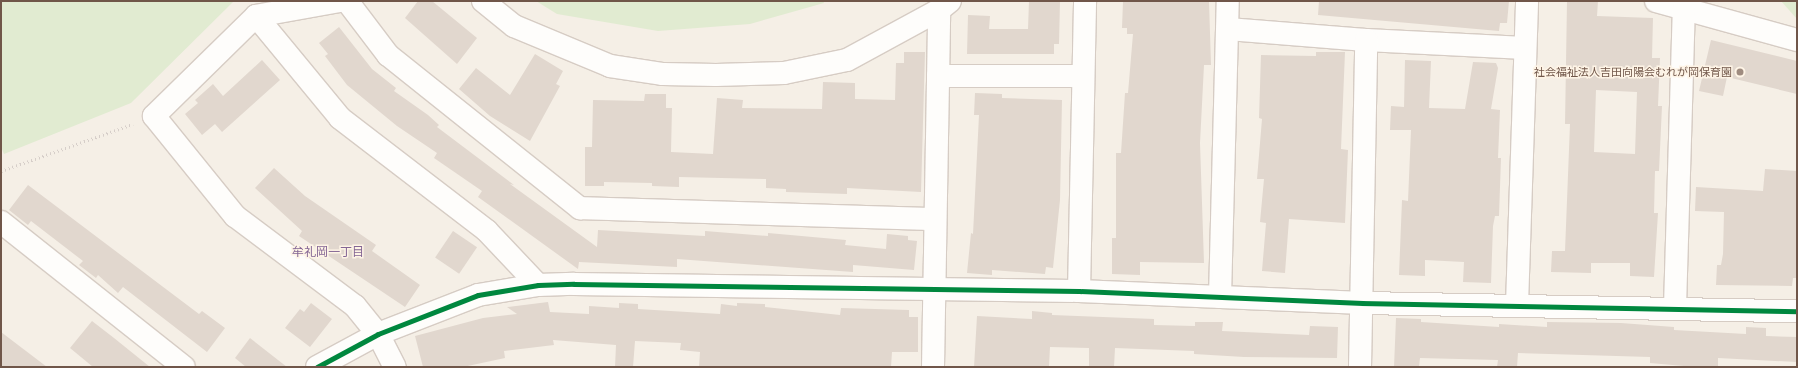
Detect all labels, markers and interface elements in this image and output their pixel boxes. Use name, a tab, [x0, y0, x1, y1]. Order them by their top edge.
place label: 社会福祉法人吉田向陽会むれが岡保育園	[1534, 65, 1732, 79]
marker: 社会福祉法人吉田向陽会むれが岡保育園	[1735, 67, 1745, 77]
district label: 牟礼岡一丁目	[292, 246, 364, 260]

